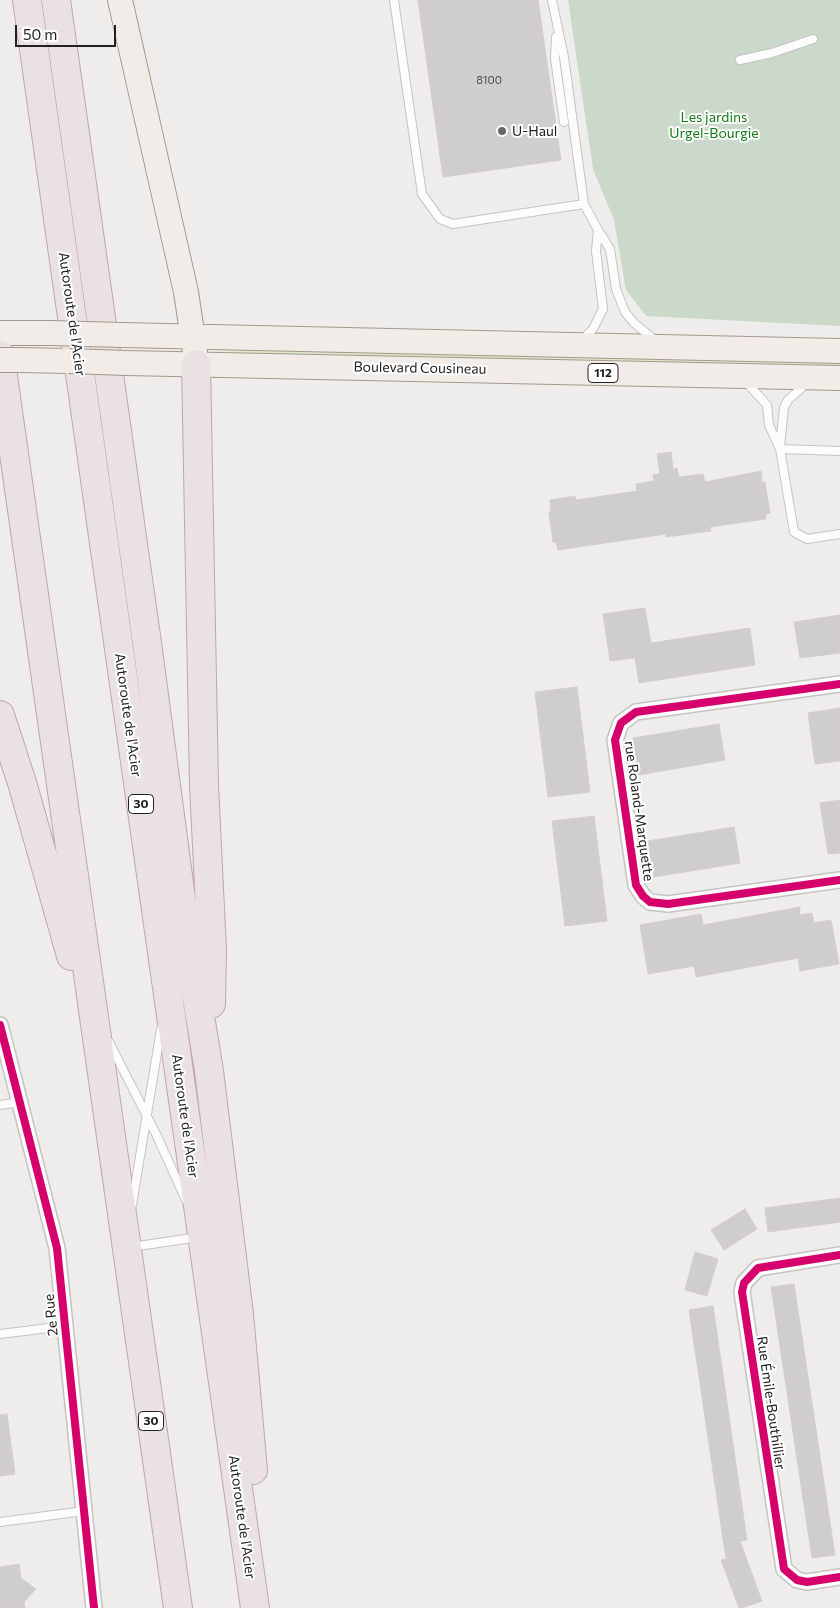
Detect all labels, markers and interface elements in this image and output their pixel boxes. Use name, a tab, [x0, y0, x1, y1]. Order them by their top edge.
scale bar	[18, 15, 119, 47]
text: 50 m	[23, 25, 57, 43]
house number: 8100	[476, 73, 502, 87]
park label: Les jardins Urgel-Bourgie	[669, 109, 759, 142]
place label: U-Haul	[512, 123, 557, 139]
marker: U-Haul	[496, 125, 508, 137]
street label: Autoroute de l'Acier	[55, 251, 89, 377]
street label: Boulevard Cousineau	[353, 358, 487, 378]
road number: 112	[588, 363, 618, 382]
street label: Autoroute de l'Acier	[111, 652, 145, 778]
street label: rue Roland-Marquette	[621, 740, 657, 882]
road number: 30	[128, 794, 154, 814]
street label: Autoroute de l'Acier	[168, 1053, 202, 1179]
street label: 2e Rue	[40, 1293, 62, 1337]
street label: Rue Émile-Bouthillier	[753, 1335, 789, 1471]
road number: 30	[138, 1412, 164, 1430]
street label: Autoroute de l'Acier	[225, 1454, 259, 1580]

